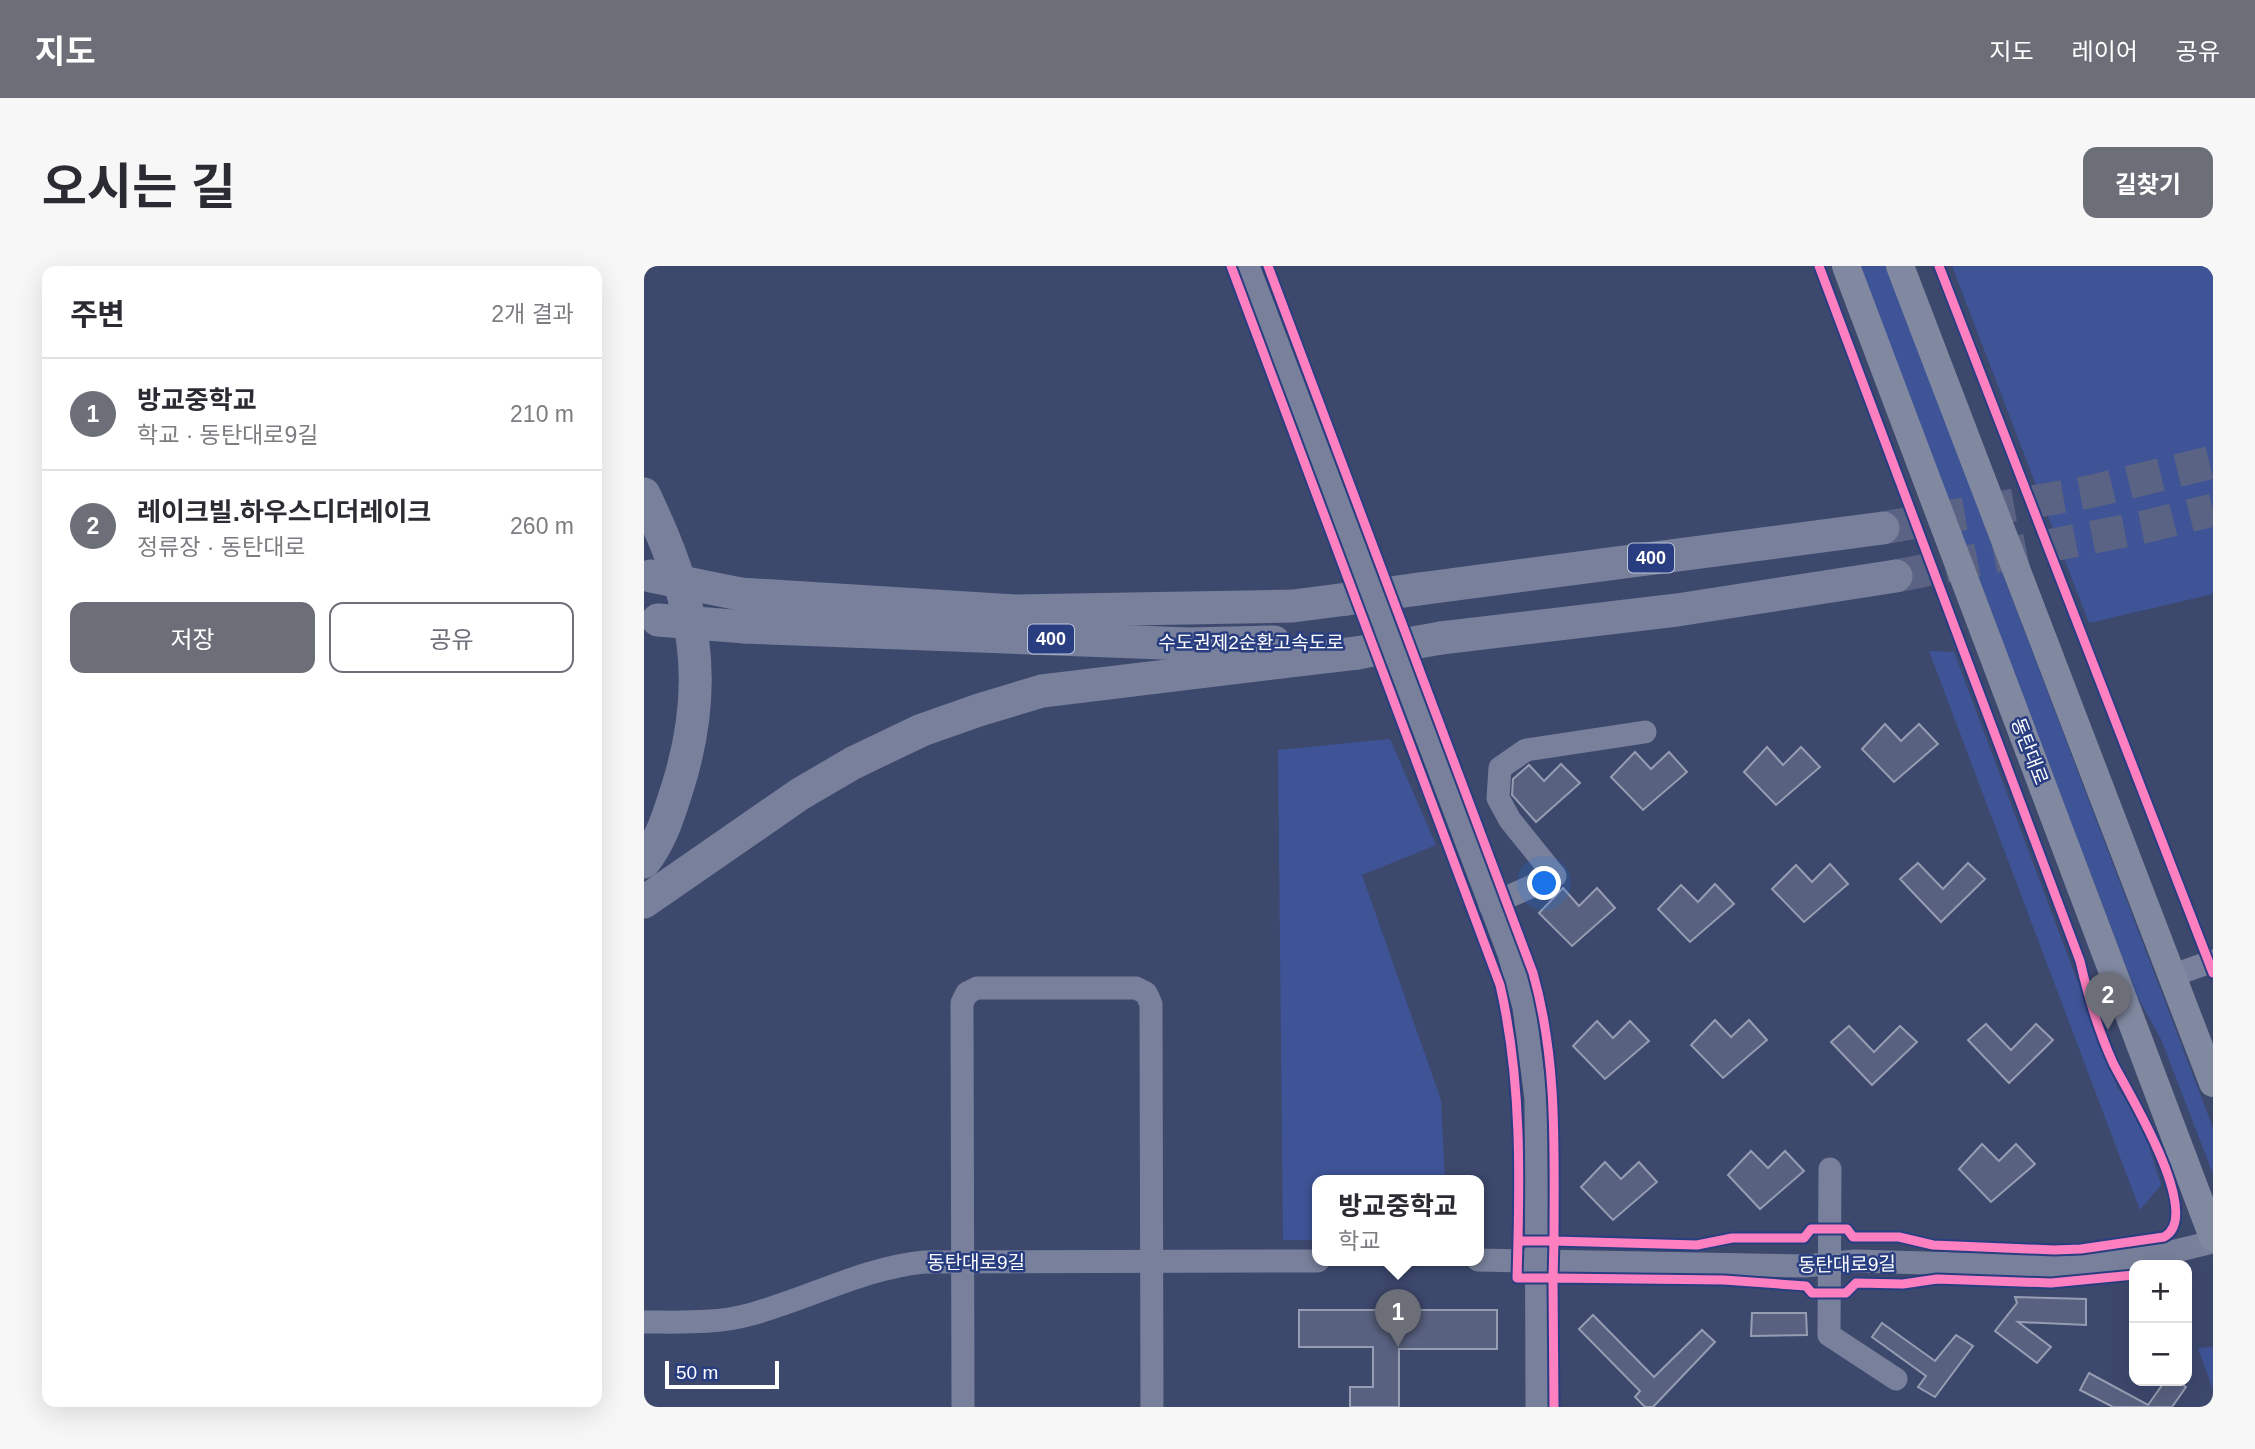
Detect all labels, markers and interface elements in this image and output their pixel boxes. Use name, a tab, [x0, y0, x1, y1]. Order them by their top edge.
text: 지도	[35, 33, 96, 70]
text: 지도	[1989, 38, 2034, 65]
text: 레이어	[2072, 38, 2138, 65]
text: 공유	[2176, 38, 2220, 65]
button: 길찾기	[2083, 147, 2213, 218]
text: 오시는 길	[42, 160, 236, 214]
text: 주변	[70, 298, 125, 331]
text: 2개 결과	[491, 301, 574, 327]
text: 방교중학교	[137, 385, 257, 415]
text: 1	[87, 401, 99, 427]
text: 210 m	[510, 401, 574, 427]
text: 학교 · 동탄대로9길	[137, 422, 318, 448]
text: 레이크빌.하우스디더레이크	[137, 497, 431, 527]
text: 2	[87, 513, 99, 539]
text: 260 m	[510, 513, 574, 539]
text: 정류장 · 동탄대로	[137, 534, 306, 560]
road number: 400	[1628, 544, 1674, 572]
button: 저장	[70, 602, 315, 673]
button: 공유	[329, 602, 574, 673]
road number: 400	[1028, 624, 1074, 654]
street label: 수도권제2순환고속도로	[1158, 632, 1344, 653]
street label: 동탄대로	[2007, 715, 2052, 788]
your location	[1527, 866, 1561, 900]
pin: 2	[2085, 972, 2131, 1030]
popup	[1312, 1175, 1484, 1266]
text: 방교중학교	[1338, 1191, 1458, 1221]
text: 학교	[1338, 1228, 1381, 1254]
street label: 동탄대로9길	[927, 1252, 1025, 1273]
street label: 동탄대로9길	[1798, 1253, 1896, 1276]
map controls	[2129, 1260, 2192, 1386]
button: +	[2129, 1260, 2192, 1323]
pin: 1	[1375, 1289, 1421, 1347]
button: −	[2129, 1323, 2192, 1386]
scale bar	[665, 1358, 779, 1390]
text: 50 m	[676, 1362, 718, 1383]

